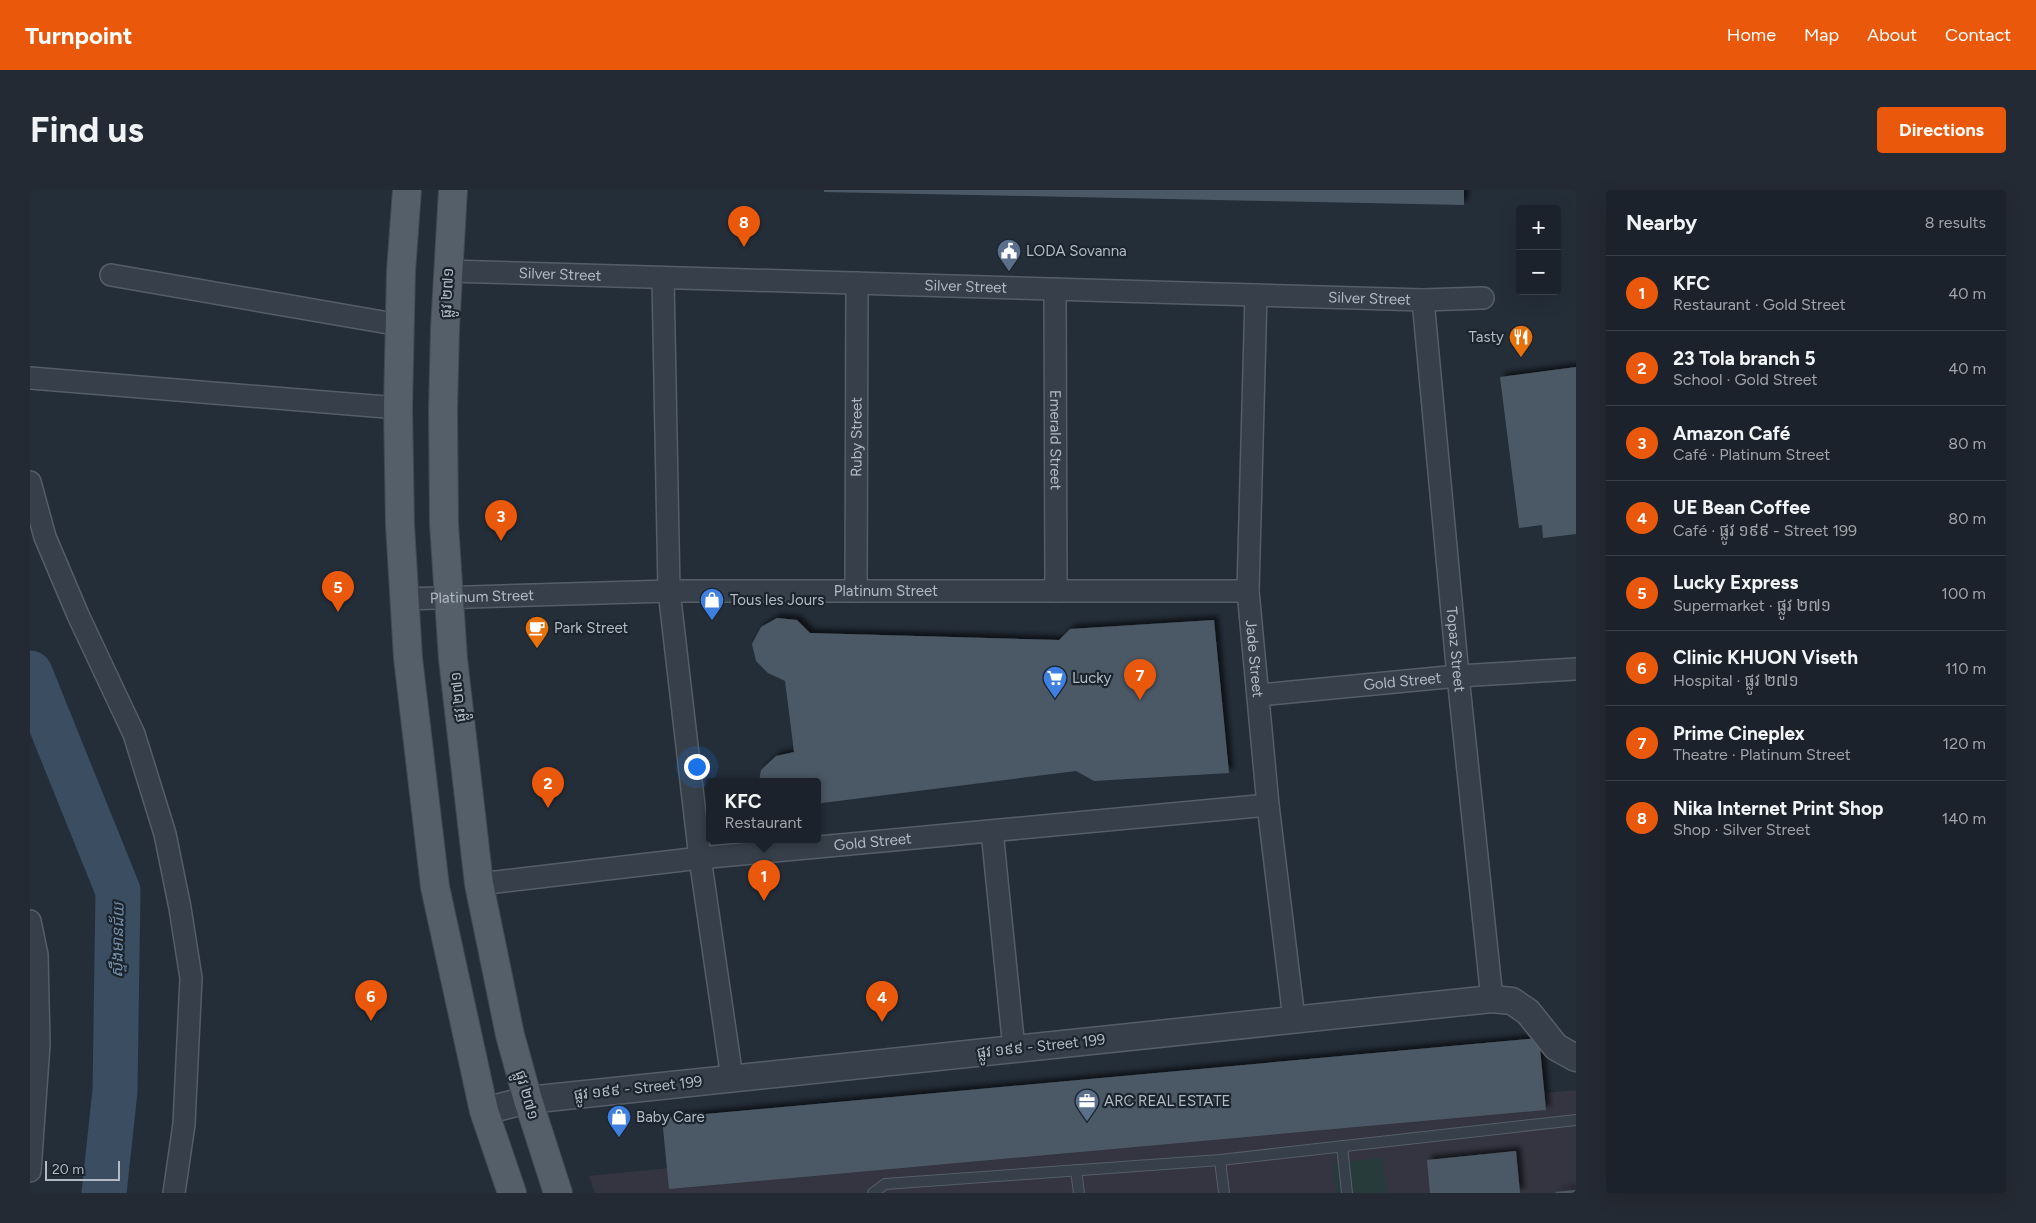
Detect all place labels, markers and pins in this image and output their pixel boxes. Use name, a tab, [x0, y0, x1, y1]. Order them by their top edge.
pin: 8	[728, 206, 760, 247]
public building icon: LODA Sovanna	[996, 238, 1022, 272]
place label: LODA Sovanna	[1026, 242, 1127, 260]
restaurant icon: Tasty	[1508, 324, 1534, 358]
place label: Tasty	[1468, 328, 1504, 346]
pin: 3	[485, 500, 517, 541]
pin: 5	[322, 571, 354, 612]
shop icon: Tous les Jours	[699, 587, 725, 621]
place label: Tous les Jours	[730, 591, 824, 609]
cafe icon: Park Street	[524, 615, 550, 649]
place label: Park Street	[554, 619, 629, 637]
pin: 7	[1124, 659, 1156, 700]
supermarket icon: Lucky	[1042, 665, 1068, 699]
place label: Lucky	[1072, 669, 1112, 687]
pin: 2	[532, 767, 564, 808]
pin: 1	[748, 860, 780, 901]
pin: 6	[355, 980, 387, 1021]
pin: 4	[866, 981, 898, 1022]
office icon: ARC REAL ESTATE	[1074, 1088, 1100, 1122]
place label: ARC REAL ESTATE	[1104, 1092, 1230, 1110]
shop icon: Baby Care	[606, 1104, 632, 1138]
place label: Baby Care	[636, 1108, 705, 1126]

